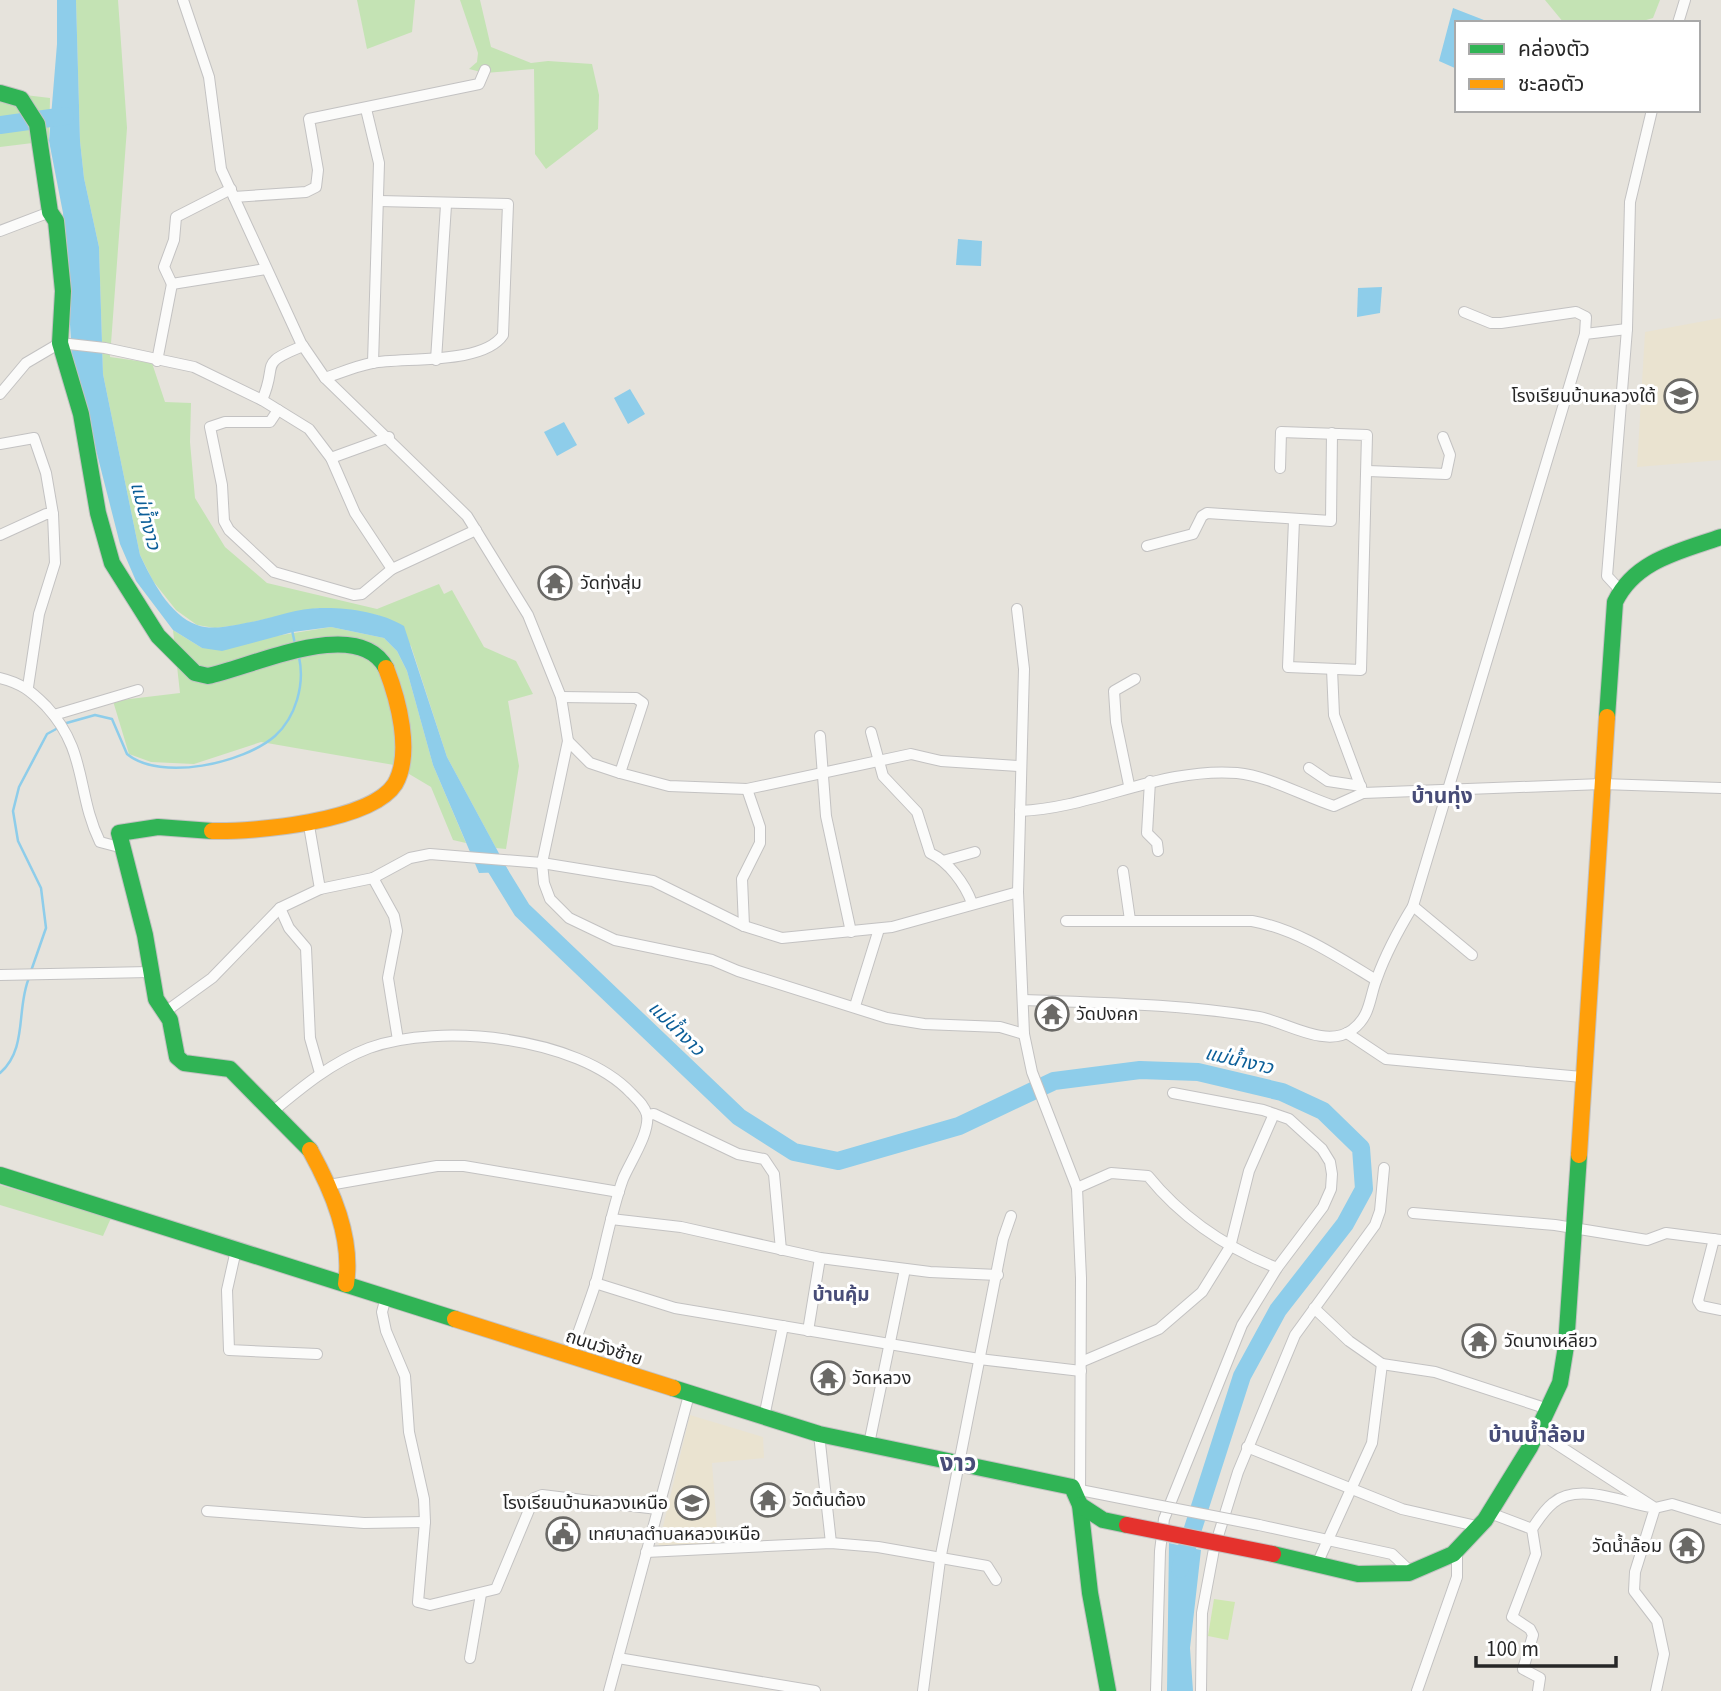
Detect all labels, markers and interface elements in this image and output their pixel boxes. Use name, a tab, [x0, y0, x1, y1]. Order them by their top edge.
legend	[1455, 21, 1700, 112]
text: คล่องตัว	[1518, 34, 1590, 64]
text: ชะลอตัว	[1518, 69, 1584, 99]
school or university icon: โรงเรียนบ้านหลวงใต้	[1662, 377, 1700, 415]
place label: โรงเรียนบ้านหลวงใต้	[1511, 384, 1656, 409]
water label: แม่น้ำงาว	[123, 479, 168, 553]
temple icon: วัดทุ่งสุ่ม	[536, 564, 574, 602]
place label: วัดทุ่งสุ่ม	[580, 571, 642, 596]
district label: บ้านทุ่ง	[1411, 781, 1473, 811]
water label: แม่น้ำงาว	[642, 995, 711, 1063]
temple icon: วัดปงคก	[1033, 995, 1071, 1033]
place label: วัดปงคก	[1076, 1002, 1138, 1027]
water label: แม่น้ำงาว	[1202, 1039, 1277, 1082]
district label: บ้านคุ้ม	[812, 1282, 870, 1309]
temple icon: วัดนางเหลียว	[1460, 1322, 1498, 1360]
street label: ถนนวังซ้าย	[562, 1324, 646, 1372]
place label: วัดนางเหลียว	[1504, 1329, 1598, 1354]
temple icon: วัดหลวง	[809, 1359, 847, 1397]
place label: วัดหลวง	[852, 1366, 911, 1391]
district label: บ้านน้ำล้อม	[1488, 1420, 1586, 1450]
district label: งาว	[940, 1446, 976, 1481]
temple icon: วัดต้นต้อง	[749, 1481, 787, 1519]
school or university icon: โรงเรียนบ้านหลวงเหนือ	[673, 1484, 711, 1522]
place label: วัดต้นต้อง	[792, 1488, 866, 1513]
place label: โรงเรียนบ้านหลวงเหนือ	[503, 1491, 668, 1516]
public building icon: เทศบาลตำบลหลวงเหนือ	[544, 1515, 582, 1553]
place label: เทศบาลตำบลหลวงเหนือ	[588, 1522, 761, 1547]
temple icon: วัดน้ำล้อม	[1668, 1527, 1706, 1565]
place label: วัดน้ำล้อม	[1592, 1533, 1662, 1559]
scale bar	[1476, 1624, 1616, 1668]
text: 100 m	[1486, 1634, 1539, 1664]

